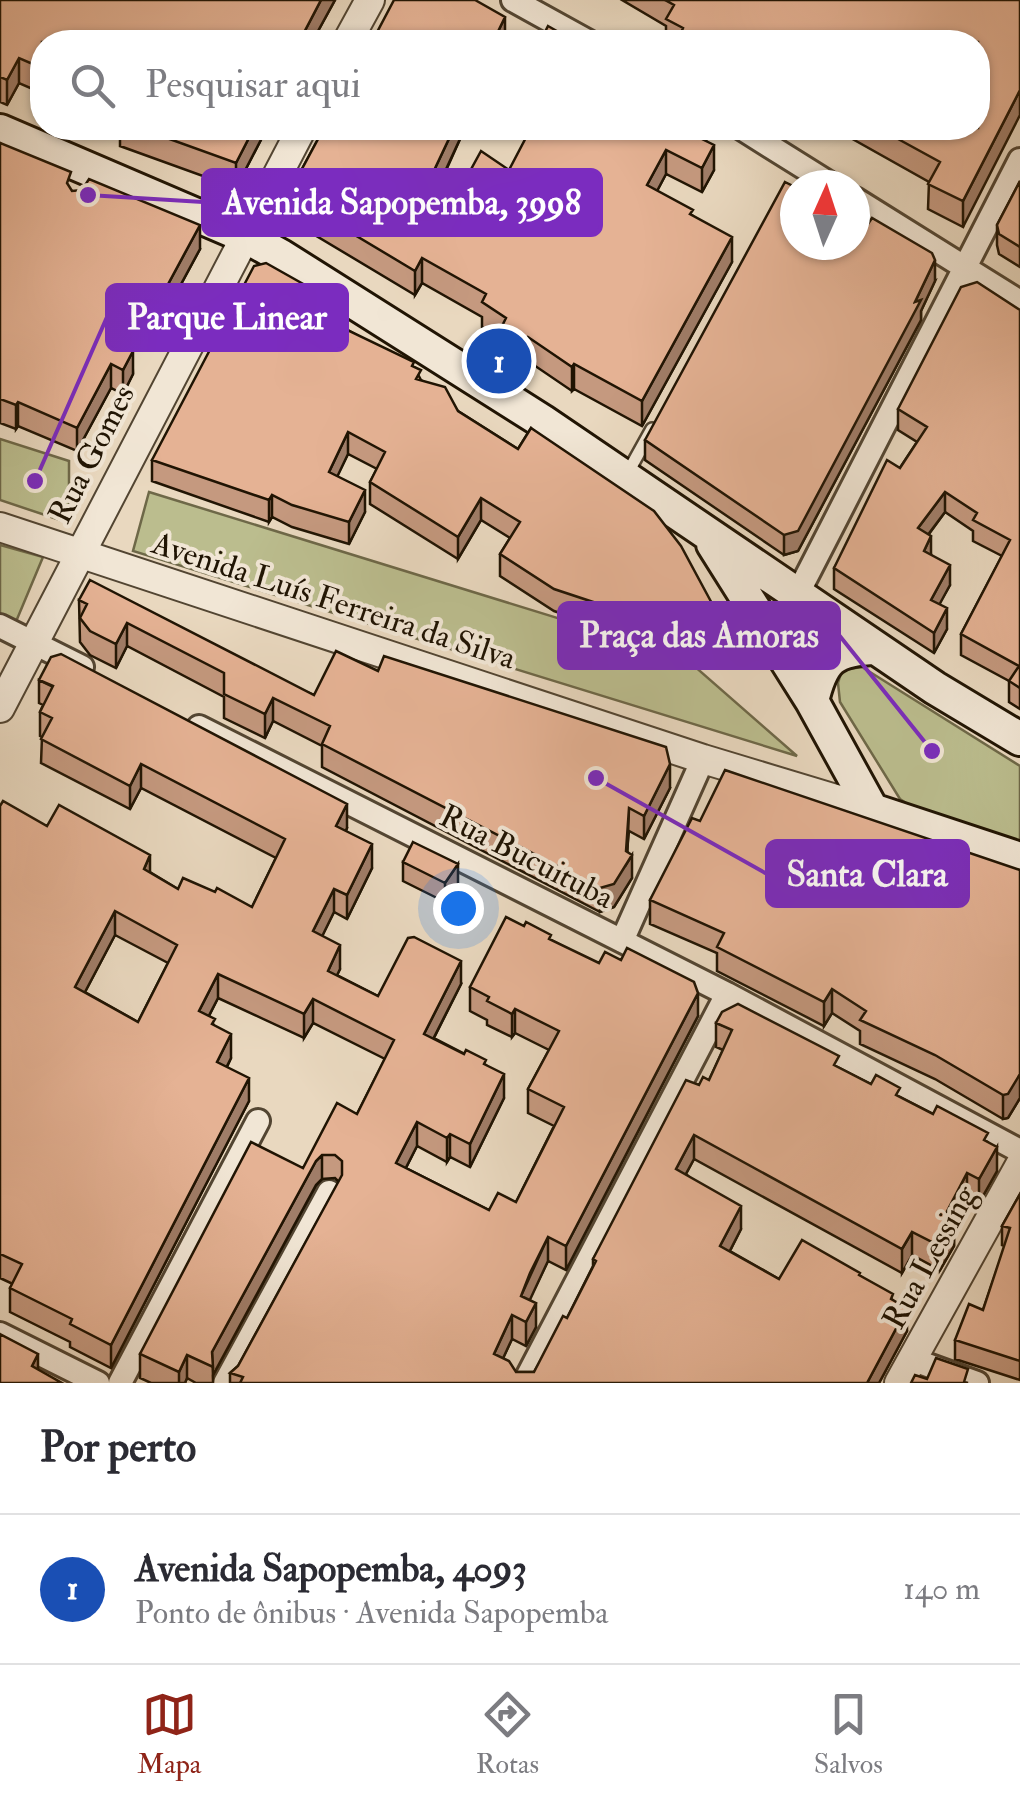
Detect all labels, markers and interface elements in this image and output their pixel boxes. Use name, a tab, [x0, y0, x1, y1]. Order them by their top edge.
search box	[30, 30, 990, 140]
icon: search	[65, 58, 120, 113]
text: Pesquisar aqui	[145, 61, 361, 109]
callout: Avenida Sapopemba, 3998	[203, 170, 601, 235]
north arrow	[780, 170, 870, 260]
text: Avenida Sapopemba, 3998	[221, 181, 581, 225]
callout: Parque Linear	[107, 285, 347, 350]
text: Parque Linear	[127, 296, 328, 340]
pin: 1	[466, 324, 532, 398]
street label: Rua Gomes	[40, 378, 144, 531]
street label: Avenida Luís Ferreira da Silva	[146, 523, 521, 679]
callout: Praça das Amoras	[559, 603, 839, 668]
text: Praça das Amoras	[579, 614, 819, 658]
street label: Rua Bucuituba	[433, 796, 621, 918]
callout: Santa Clara	[767, 841, 968, 906]
text: Santa Clara	[786, 853, 949, 897]
your location	[433, 883, 484, 934]
street label: Rua Lessing	[874, 1177, 986, 1336]
text: Por perto	[40, 1422, 196, 1474]
text: Avenida Sapopemba, 4093	[135, 1545, 527, 1593]
text: 1	[67, 1569, 78, 1609]
text: 140 m	[903, 1569, 980, 1609]
text: Ponto de ônibus · Avenida Sapopemba	[135, 1593, 609, 1633]
tab: Mapa	[137, 1687, 201, 1782]
tab: Rotas	[476, 1687, 539, 1782]
tab: Salvos	[814, 1687, 883, 1782]

